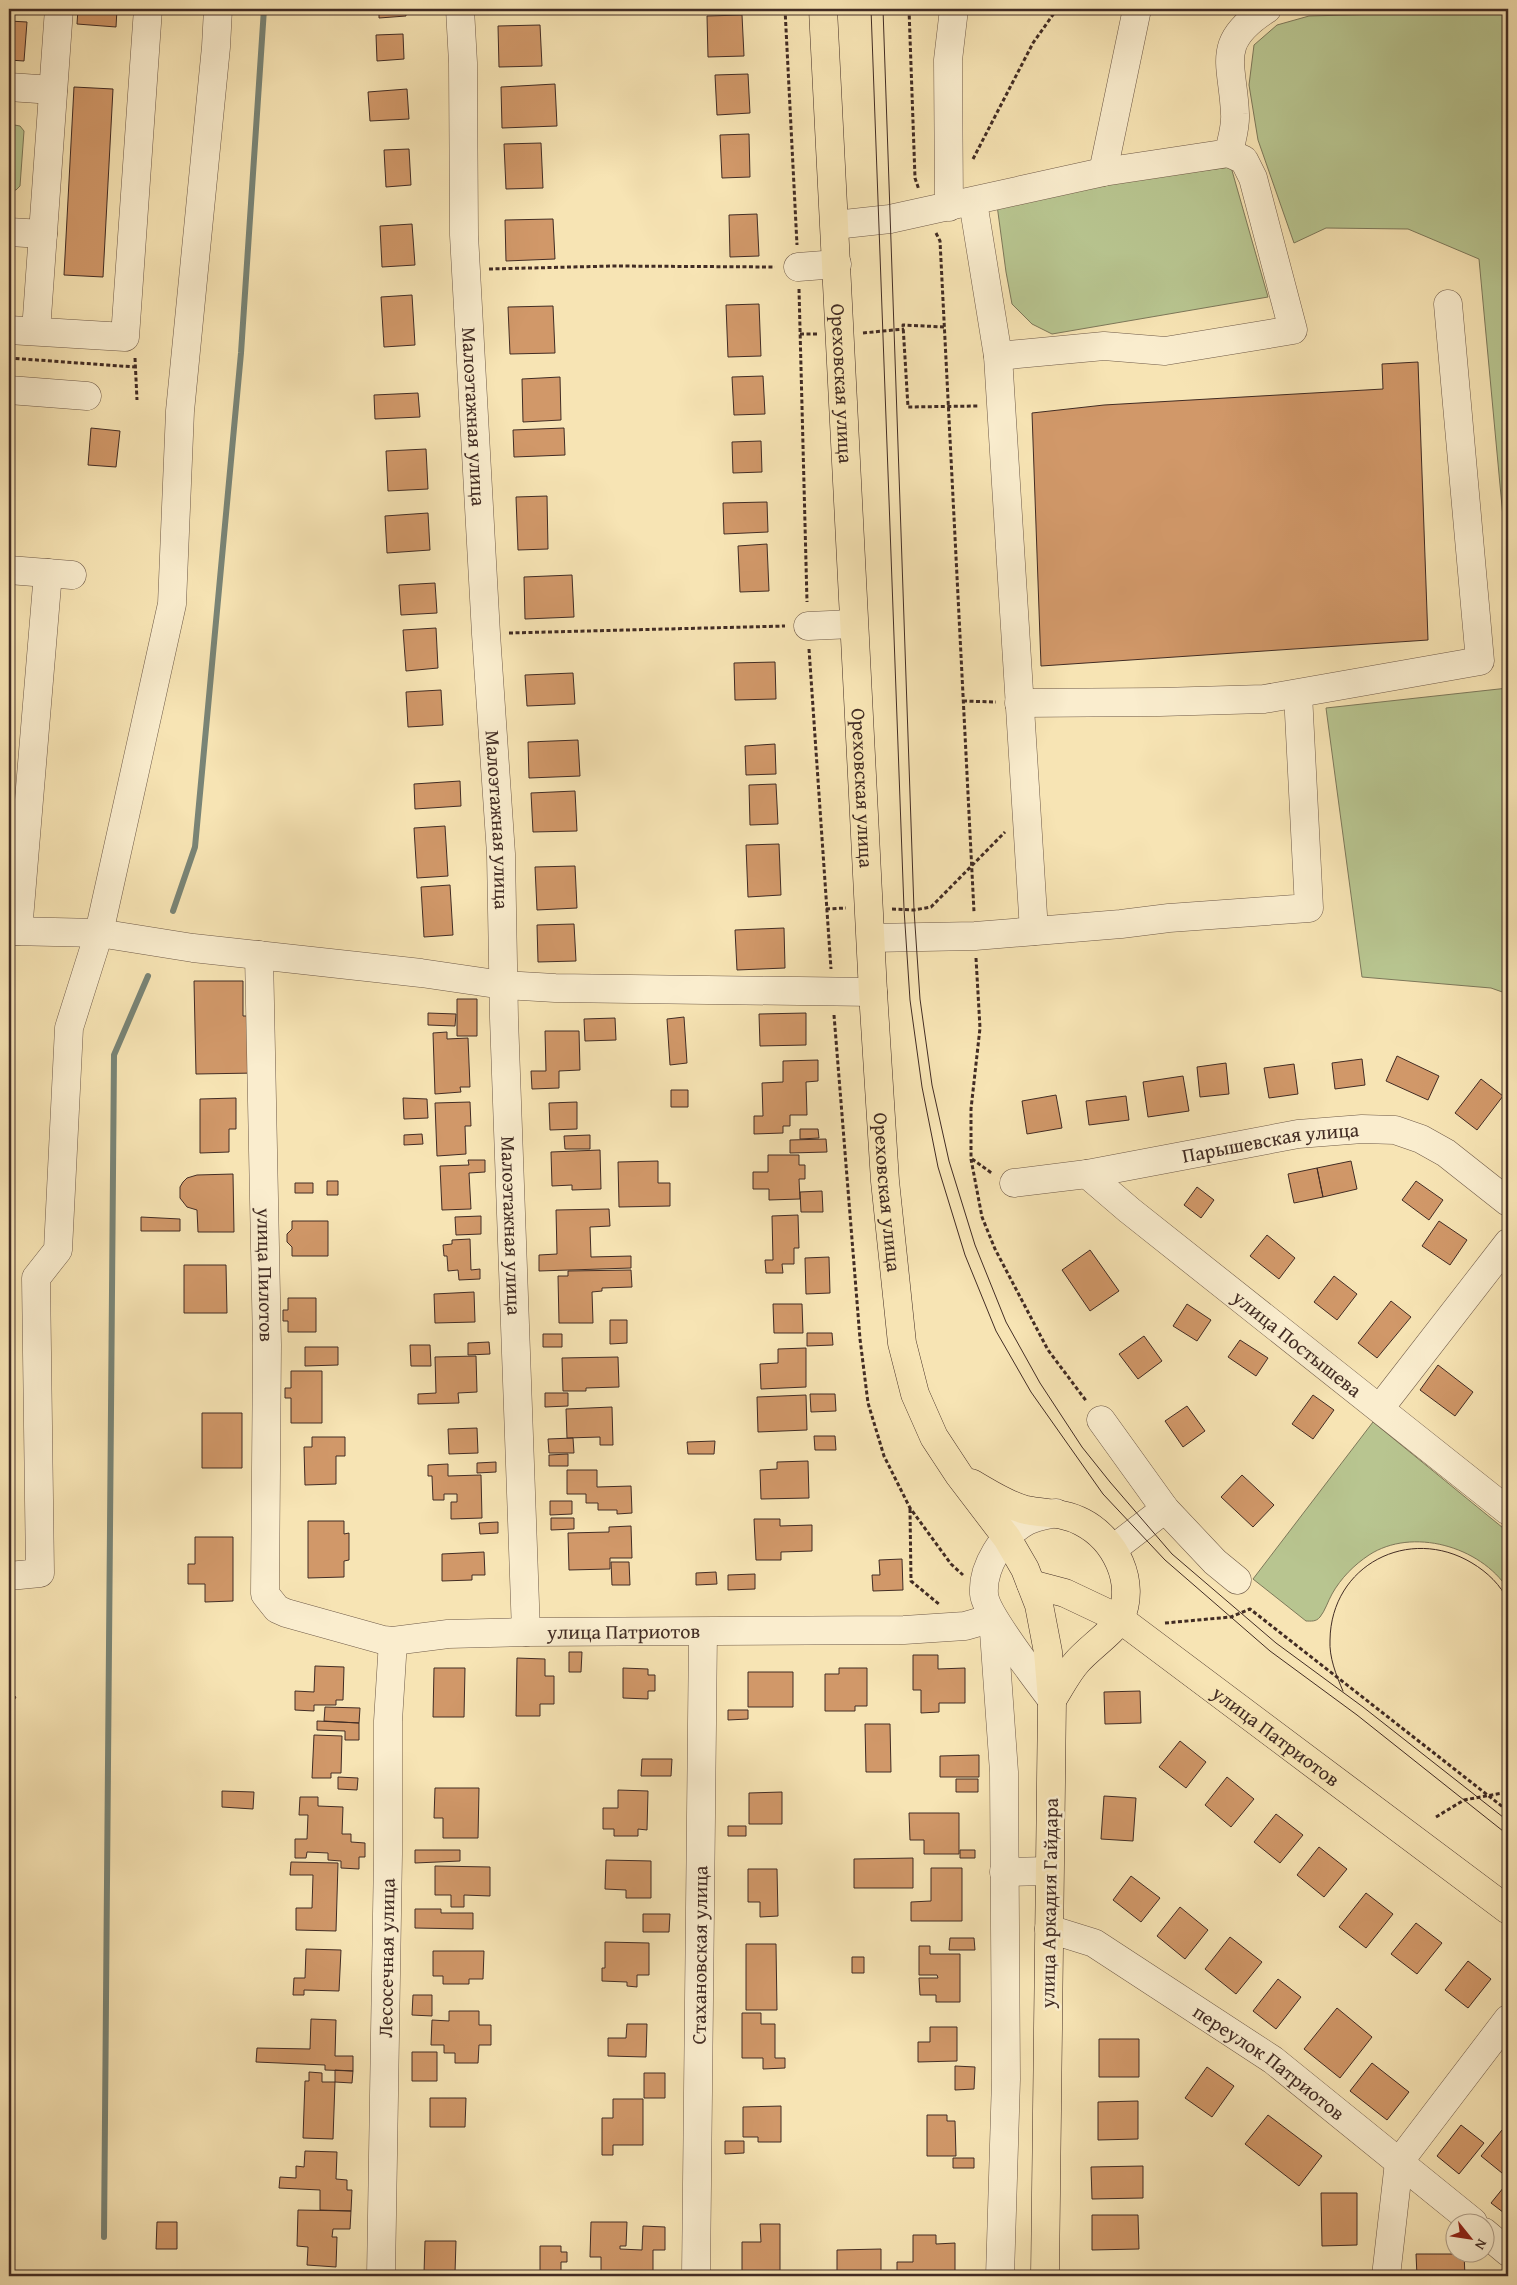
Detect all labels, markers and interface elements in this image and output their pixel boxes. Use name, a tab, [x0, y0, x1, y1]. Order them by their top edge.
street label: Ореховская улица	[824, 303, 861, 465]
street label: Малоэтажная улица	[455, 326, 494, 507]
street label: Ореховская улица	[845, 707, 882, 869]
street label: Малоэтажная улица	[479, 729, 517, 910]
street label: Ореховская улица	[867, 1112, 909, 1274]
street label: Парышевская улица	[1179, 1114, 1361, 1170]
street label: Малоэтажная улица	[494, 1135, 530, 1316]
street label: улица Пилотов	[250, 1207, 282, 1342]
street label: улица Постышева	[1226, 1282, 1369, 1404]
street label: улица Патриотов	[546, 1616, 700, 1646]
street label: улица Патриотов	[1206, 1677, 1346, 1793]
street label: улица Аркадия Гайдара	[1032, 1797, 1065, 2009]
street label: Стахановская улица	[684, 1865, 714, 2045]
street label: Лесосечная улица	[370, 1877, 402, 2038]
street label: переулок Патриотов	[1188, 1997, 1352, 2127]
north arrow	[1444, 2212, 1494, 2262]
text: N	[1470, 2235, 1492, 2254]

